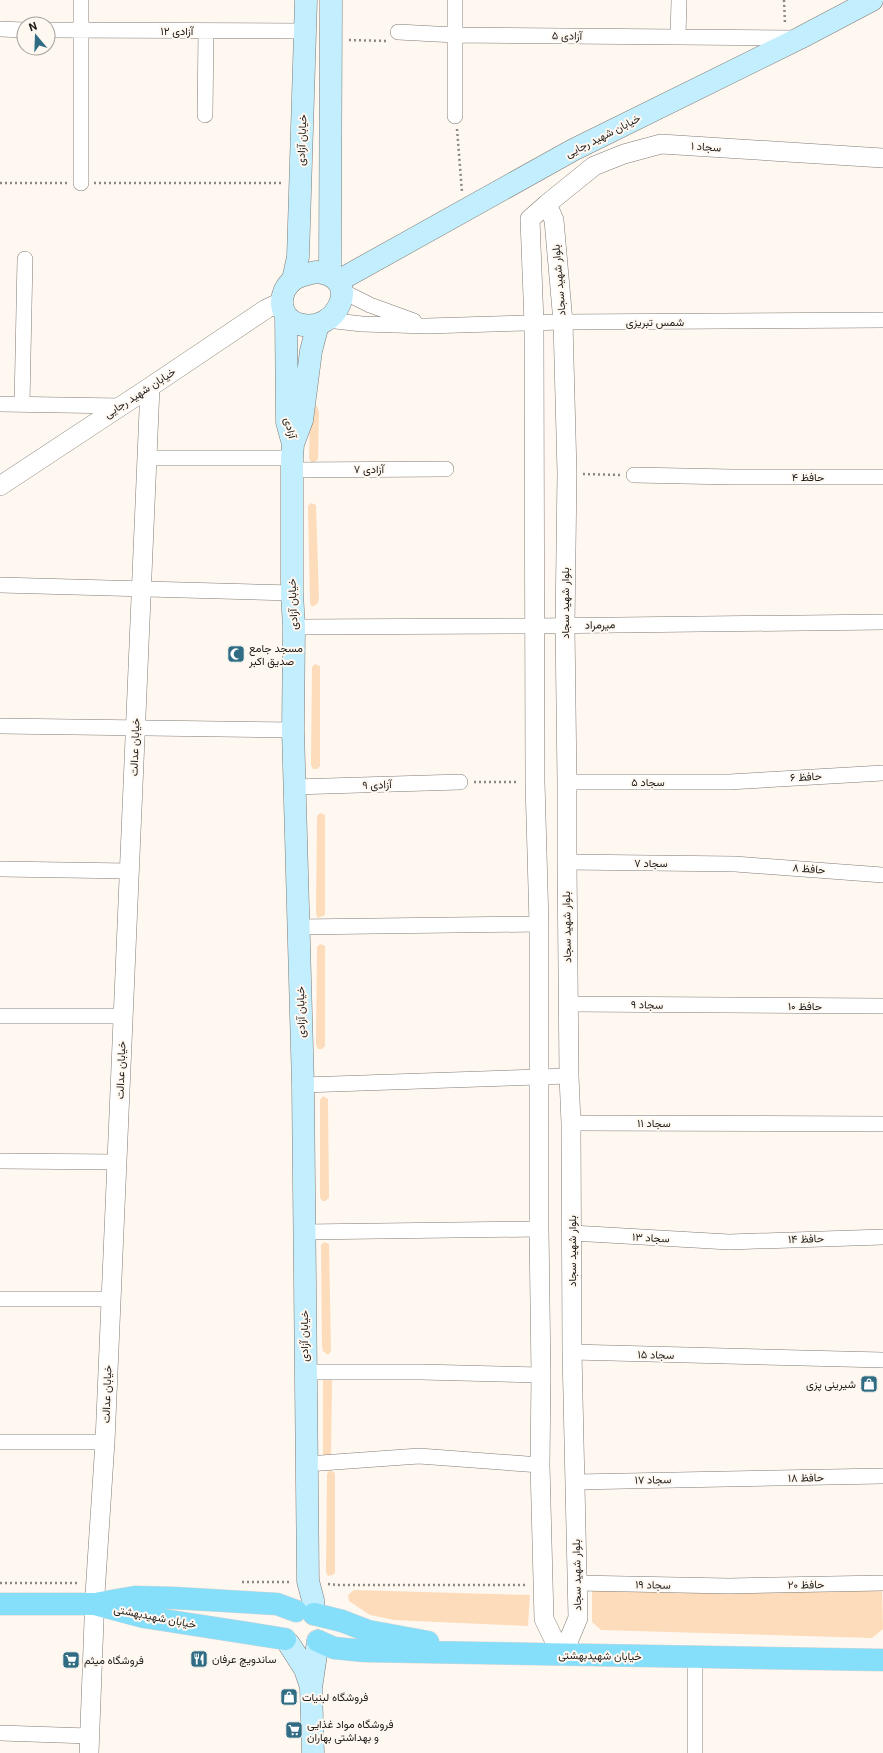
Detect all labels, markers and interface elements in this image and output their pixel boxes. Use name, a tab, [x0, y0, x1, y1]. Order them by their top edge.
north arrow	[16, 16, 56, 56]
text: N	[27, 20, 39, 34]
street label: آزادی ۱۲	[161, 25, 195, 38]
street label: آزادی ۵	[552, 29, 584, 43]
street label: خیابان شهید رجایی	[563, 111, 643, 161]
street label: خیابان آزادی	[295, 114, 309, 166]
street label: سجاد ۱	[690, 139, 722, 155]
street label: بلوار شهید سجاد	[549, 244, 569, 316]
street label: شمس تبریزی	[626, 316, 685, 329]
street label: خیابان شهید رجایی	[102, 365, 178, 421]
street label: آزادی	[281, 416, 299, 441]
street label: آزادی ۷	[354, 463, 386, 476]
street label: حافظ ۴	[792, 471, 824, 484]
street label: بلوار شهید سجاد	[559, 567, 572, 639]
street label: خیابان آزادی	[286, 578, 300, 630]
street label: میرمراد	[584, 618, 616, 632]
place label: مسجد جامع صدیق اکبر	[248, 642, 303, 668]
mosque icon: مسجد جامع صدیق اکبر	[226, 644, 246, 664]
street label: خیابان عدالت	[127, 718, 143, 776]
street label: حافظ ۶	[790, 770, 822, 784]
street label: سجاد ۵	[631, 776, 665, 789]
street label: آزادی ۹	[362, 778, 393, 792]
street label: سجاد ۷	[634, 857, 668, 870]
street label: حافظ ۸	[792, 861, 826, 877]
street label: بلوار شهید سجاد	[560, 891, 574, 963]
street label: خیابان آزادی	[294, 986, 308, 1038]
street label: سجاد ۹	[631, 998, 664, 1012]
street label: حافظ ۱۰	[788, 1000, 822, 1013]
street label: خیابان عدالت	[113, 1041, 129, 1099]
street label: سجاد ۱۱	[637, 1117, 671, 1130]
street label: بلوار شهید سجاد	[566, 1215, 579, 1287]
street label: سجاد ۱۳	[632, 1231, 670, 1245]
street label: حافظ ۱۴	[788, 1232, 824, 1246]
street label: خیابان آزادی	[298, 1310, 311, 1362]
street label: سجاد ۱۵	[638, 1348, 675, 1362]
street label: خیابان عدالت	[99, 1365, 115, 1423]
shop icon: شیرینی پزی	[859, 1374, 879, 1394]
place label: شیرینی پزی	[806, 1378, 856, 1392]
street label: حافظ ۱۸	[788, 1471, 824, 1485]
street label: سجاد ۱۷	[635, 1473, 672, 1487]
street label: بلوار شهید سجاد	[570, 1539, 584, 1611]
street label: سجاد ۱۹	[635, 1578, 671, 1592]
street label: حافظ ۲۰	[787, 1578, 825, 1592]
street label: خیابان شهیدبهشتی	[113, 1603, 197, 1631]
restaurant icon: ساندویچ عرفان	[189, 1649, 209, 1669]
street label: خیابان شهیدبهشتی	[558, 1649, 642, 1663]
supermarket icon: فروشگاه میثم	[61, 1650, 81, 1670]
place label: ساندویچ عرفان	[212, 1653, 277, 1667]
place label: فروشگاه میثم	[84, 1654, 144, 1668]
shop icon: فروشگاه لبنیات	[279, 1687, 299, 1707]
place label: فروشگاه لبنیات	[302, 1691, 368, 1704]
place label: فروشگاه مواد غذایی و بهداشتی بهاران	[307, 1718, 394, 1744]
supermarket icon: فروشگاه مواد غذایی و بهداشتی بهاران	[284, 1720, 304, 1740]

